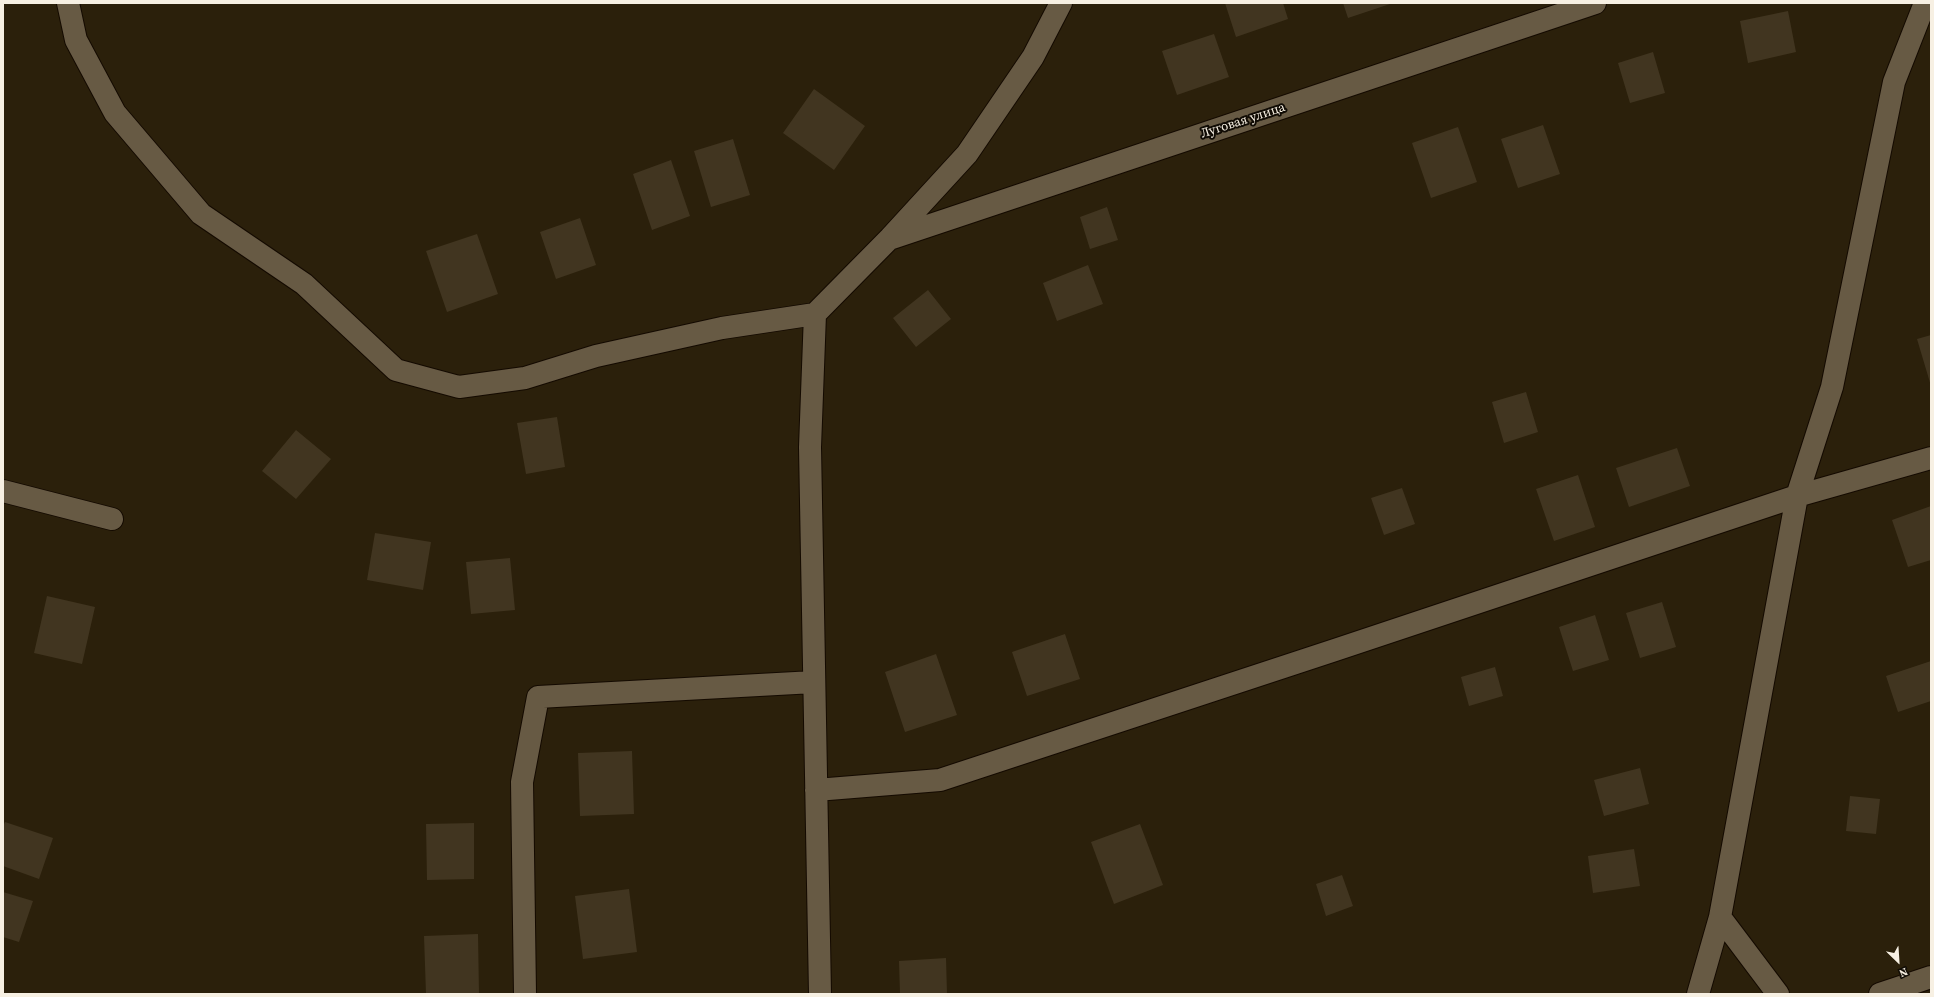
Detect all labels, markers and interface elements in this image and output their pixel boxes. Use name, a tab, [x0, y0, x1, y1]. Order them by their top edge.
street label: Луговая улица	[1199, 100, 1287, 142]
north arrow	[1878, 941, 1918, 981]
text: N	[1896, 964, 1910, 981]

